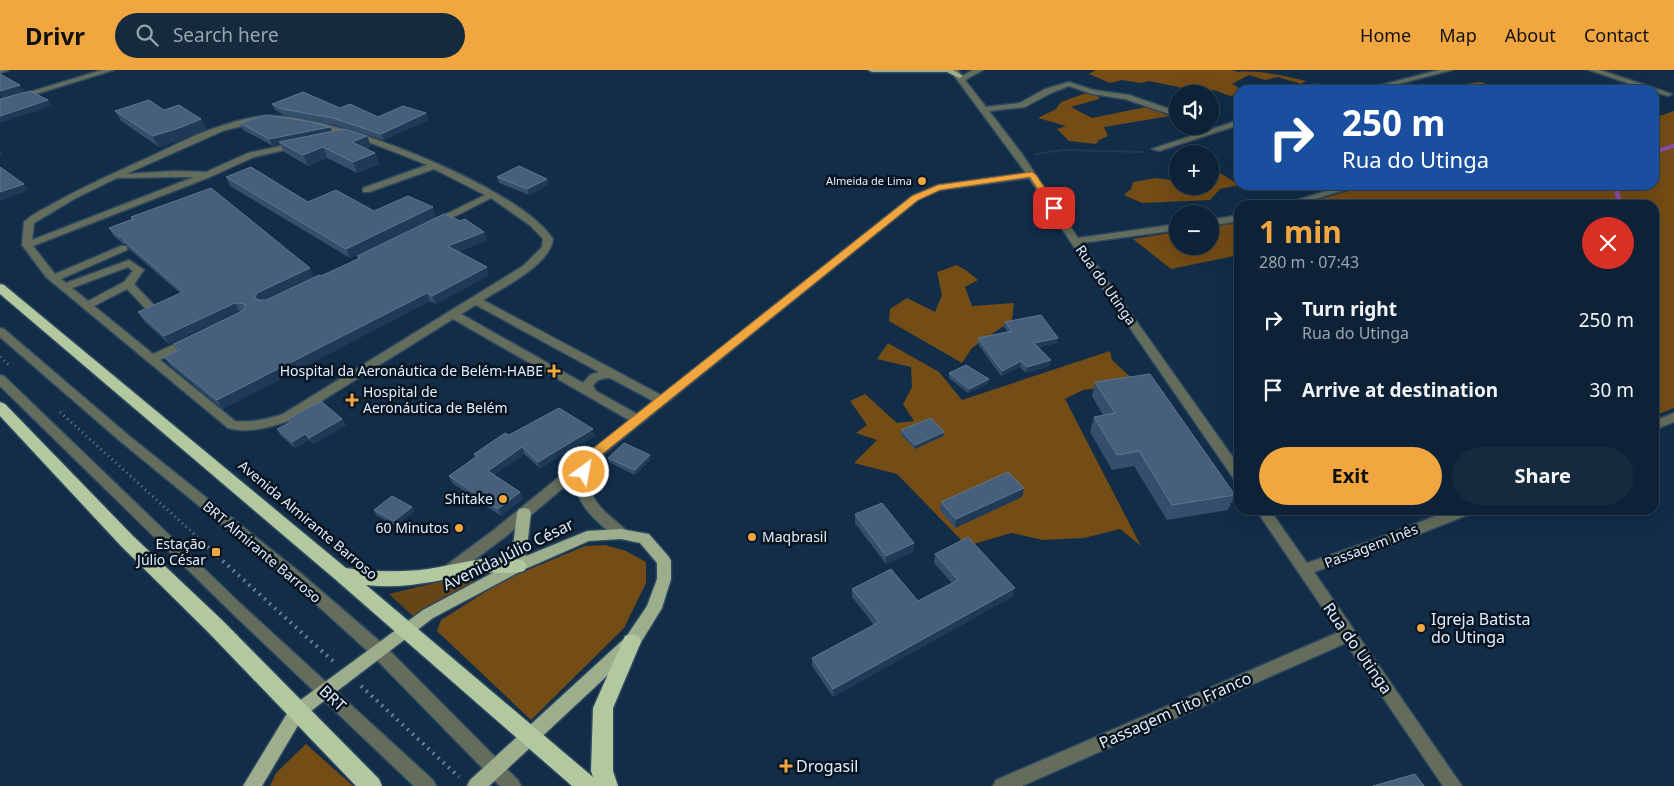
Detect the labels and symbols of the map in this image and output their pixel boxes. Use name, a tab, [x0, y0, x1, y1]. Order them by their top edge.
place label: Almeida de Lima	[826, 173, 912, 188]
marker: Almeida de Lima	[916, 175, 928, 187]
pin	[1033, 187, 1075, 229]
street label: Rua do Utinga	[1072, 241, 1141, 328]
place label: Hospital da Aeronáutica de Belém-HABE	[280, 361, 543, 380]
marker: Hospital da Aeronáutica de Belém-HABE	[547, 364, 561, 378]
place label: Hospital de Aeronáutica de Belém	[363, 382, 508, 417]
marker: Hospital de Aeronáutica de Belém	[345, 393, 359, 407]
position arrow	[557, 445, 609, 497]
street label: Avenida Almirante Barroso	[235, 456, 382, 583]
place label: Shitake	[445, 489, 493, 508]
marker: Shitake	[497, 493, 509, 505]
street label: BRT Almirante Barroso	[199, 496, 325, 607]
street label: Avenida Júlio César	[439, 513, 577, 595]
place label: 60 Minutos	[376, 518, 449, 537]
street label: Passagem Inês	[1321, 519, 1421, 572]
marker: 60 Minutos	[453, 522, 465, 534]
place label: Maqbrasil	[762, 527, 827, 546]
marker: Maqbrasil	[746, 531, 758, 543]
place label: Estação Júlio César	[135, 534, 206, 569]
marker: Estação Júlio César	[210, 546, 222, 558]
street label: Rua do Utinga	[1318, 598, 1398, 698]
place label: Igreja Batista do Utinga	[1431, 608, 1531, 648]
marker: Igreja Batista do Utinga	[1415, 622, 1427, 634]
street label: Passagem Tito Franco	[1095, 667, 1255, 753]
street label: BRT	[315, 680, 351, 716]
place label: Drogasil	[796, 755, 858, 777]
marker: Drogasil	[780, 760, 792, 772]

